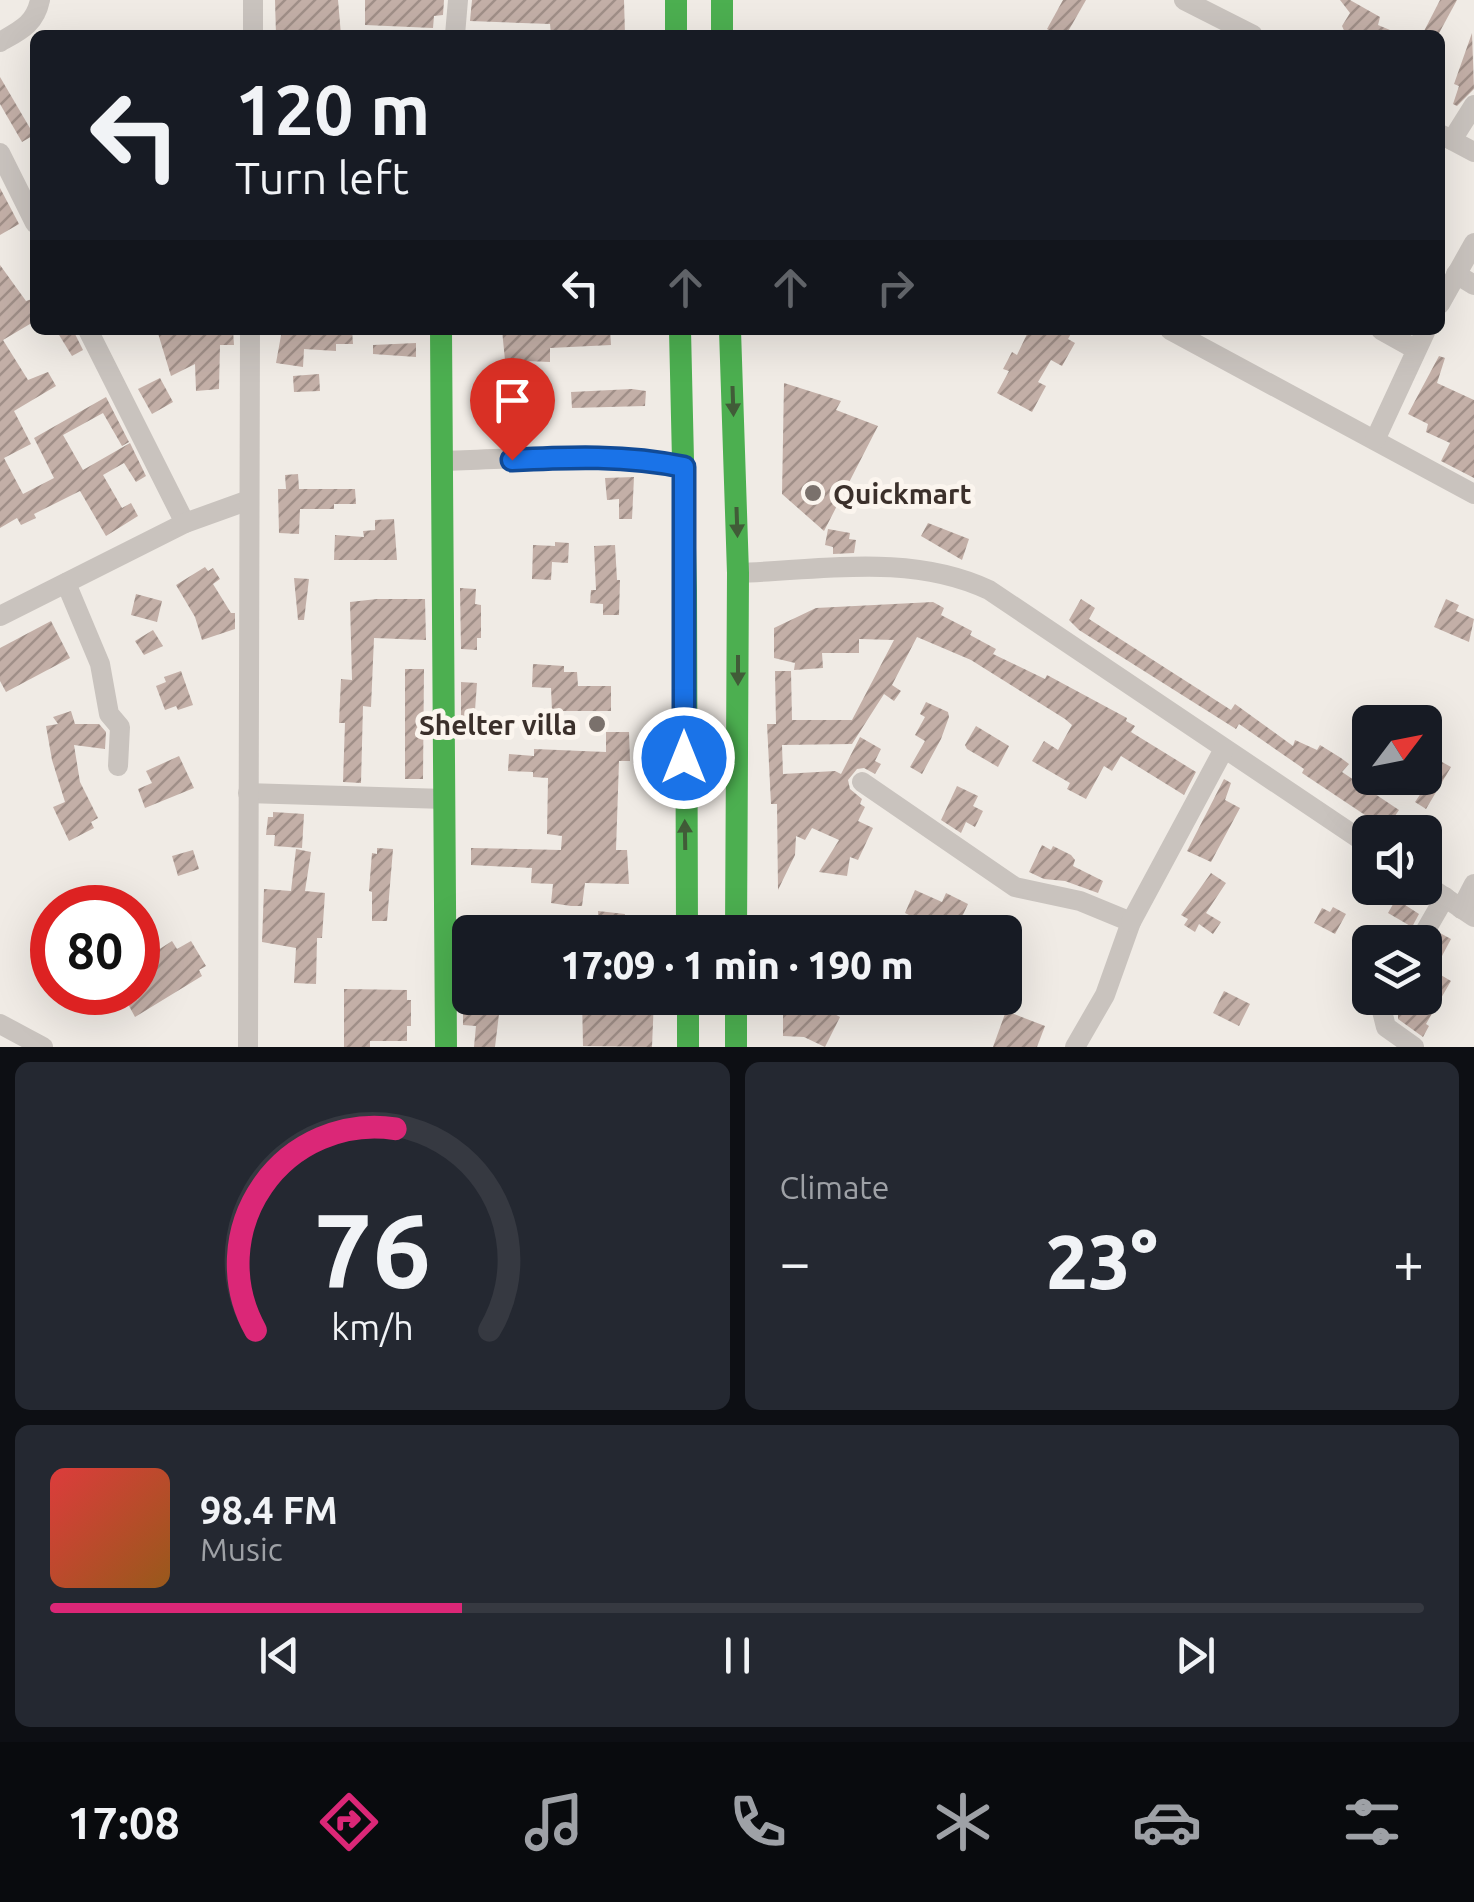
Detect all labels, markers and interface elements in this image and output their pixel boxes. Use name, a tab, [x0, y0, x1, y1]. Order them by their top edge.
icon: left	[70, 70, 200, 200]
text: 120 m	[235, 70, 430, 148]
text: Turn left	[235, 152, 409, 203]
icon: left	[553, 260, 608, 315]
icon: ahead	[658, 260, 713, 315]
icon: ahead	[763, 260, 818, 315]
icon: right	[868, 260, 923, 315]
pin	[470, 358, 555, 461]
icon: arrive	[485, 373, 540, 428]
one-way arrow	[725, 385, 741, 417]
place label: Quickmart	[833, 478, 972, 509]
marker: Quickmart	[802, 482, 824, 504]
one-way arrow	[729, 507, 745, 539]
one-way arrow	[730, 655, 746, 687]
north arrow	[1352, 705, 1442, 795]
map controls	[1352, 705, 1442, 1015]
position arrow	[632, 706, 736, 810]
place label: Shelter villa	[419, 709, 577, 740]
marker: Shelter villa	[586, 713, 608, 735]
button: sound	[1352, 815, 1442, 905]
one-way arrow	[677, 819, 693, 851]
speed limit sign: 80	[30, 885, 160, 1015]
button: layers	[1352, 925, 1442, 1015]
text: 17:09 · 1 min · 190 m	[560, 944, 914, 986]
text: Climate	[780, 1169, 890, 1205]
text: 76	[314, 1191, 431, 1308]
text: 23°	[1046, 1219, 1158, 1303]
text: −	[780, 1231, 811, 1292]
text: +	[1393, 1231, 1424, 1292]
text: km/h	[331, 1307, 414, 1347]
text: 98.4 FM	[200, 1489, 338, 1531]
text: Music	[200, 1531, 283, 1567]
icon: previous	[252, 1628, 307, 1683]
icon: pause	[710, 1628, 765, 1683]
icon: next	[1168, 1628, 1223, 1683]
icon: directions	[314, 1787, 384, 1857]
icon: music	[519, 1787, 589, 1857]
icon: phone	[723, 1787, 793, 1857]
icon: climate	[928, 1787, 998, 1857]
icon: car	[1132, 1787, 1202, 1857]
icon: filters	[1337, 1787, 1407, 1857]
text: 17:08	[67, 1797, 180, 1848]

